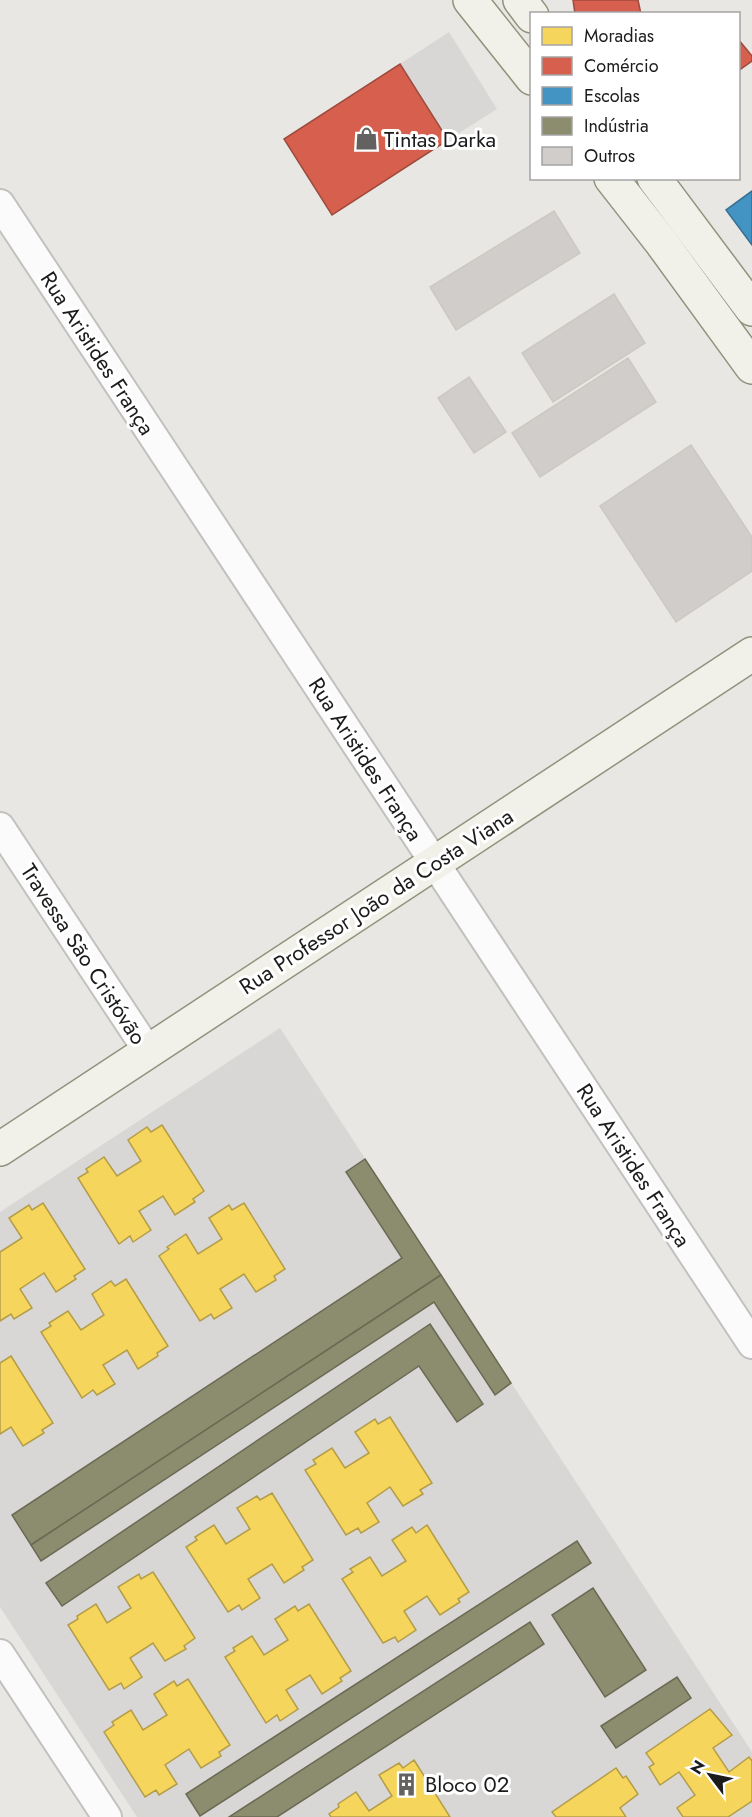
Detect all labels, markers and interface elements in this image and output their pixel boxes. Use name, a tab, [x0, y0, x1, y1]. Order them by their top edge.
legend	[530, 12, 740, 180]
text: Moradias	[584, 23, 654, 49]
text: Comércio	[584, 53, 659, 79]
text: Escolas	[584, 83, 640, 109]
text: Indústria	[584, 113, 649, 139]
place label: Tintas Darka	[384, 123, 496, 155]
shop icon: Tintas Darka	[353, 126, 379, 152]
text: Outros	[584, 143, 635, 169]
street label: Rua Aristides França	[33, 265, 163, 441]
street label: Rua Aristides França	[301, 671, 431, 847]
street label: Rua Professor João da Costa Viana	[233, 800, 519, 1002]
street label: Travessa São Cristóvão	[13, 857, 155, 1051]
street label: Rua Aristides França	[569, 1077, 699, 1253]
north arrow	[680, 1745, 740, 1805]
text: N	[685, 1756, 711, 1779]
place label: Bloco 02	[425, 1768, 509, 1800]
building icon: Bloco 02	[394, 1771, 420, 1797]

